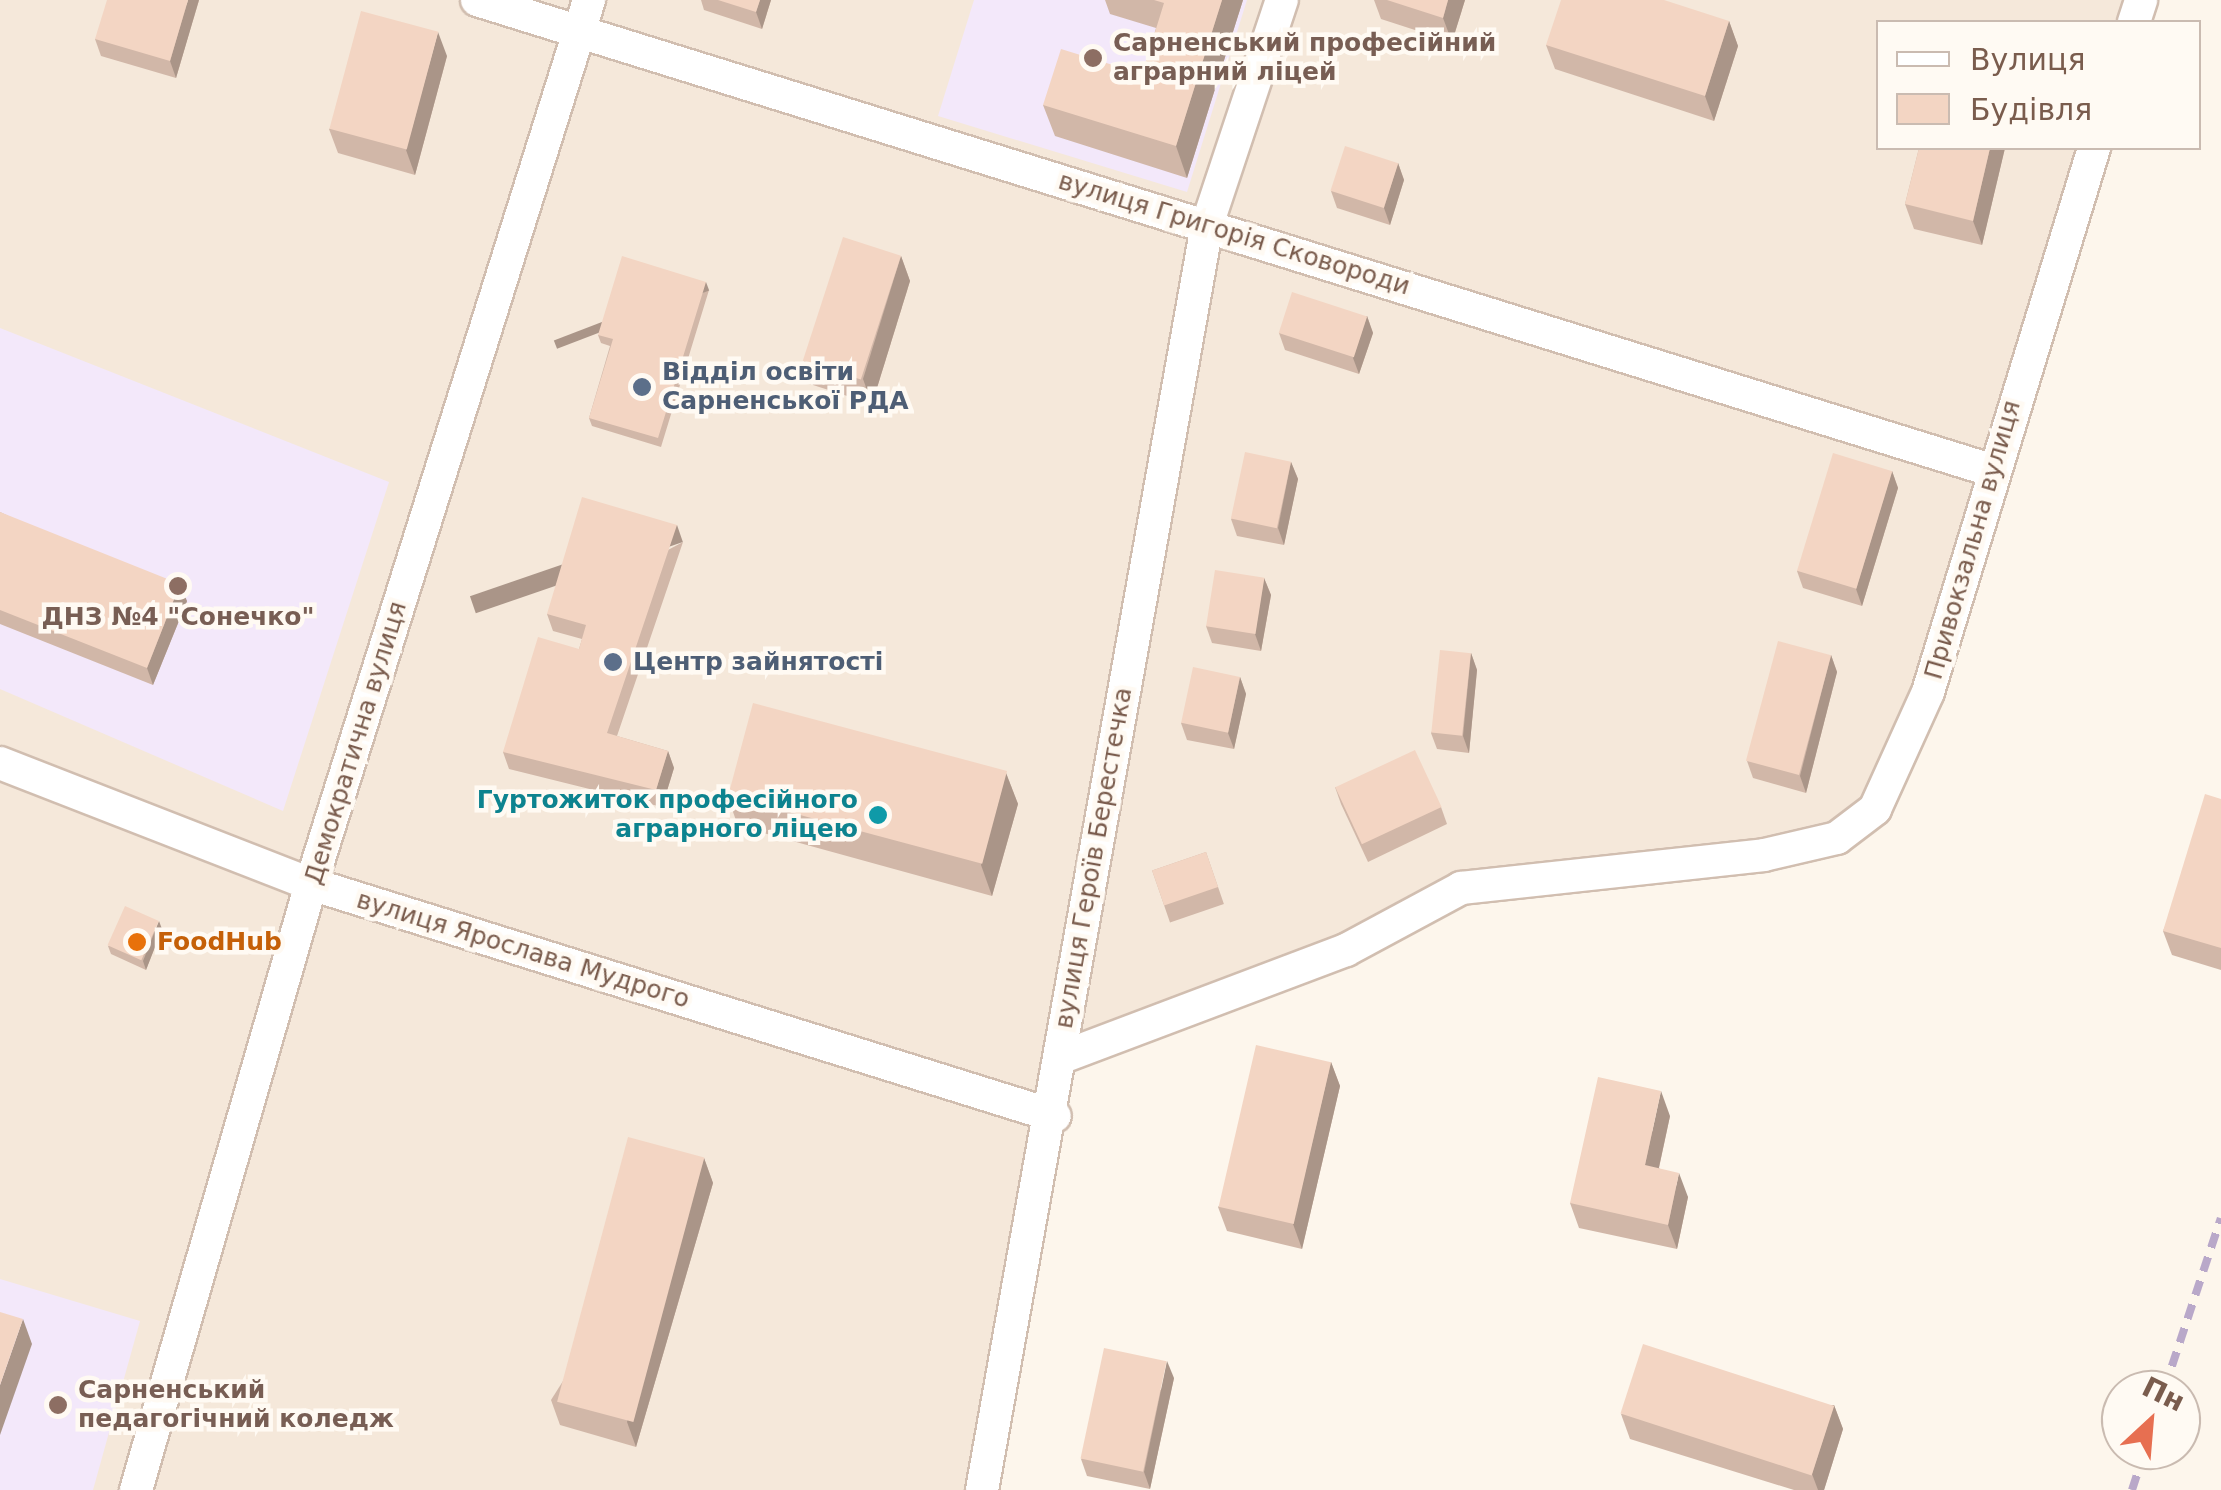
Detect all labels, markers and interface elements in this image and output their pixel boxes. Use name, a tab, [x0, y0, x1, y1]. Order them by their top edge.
legend	[1876, 20, 2201, 150]
place label: Сарненський професійний аграрний ліцей	[1113, 29, 1496, 88]
text: Вулиця	[1970, 42, 2085, 77]
marker: Сарненський професійний аграрний ліцей	[1082, 47, 1104, 69]
text: Будівля	[1970, 92, 2092, 127]
street label: вулиця Григорія Сковороди	[1055, 166, 1413, 302]
place label: Відділ освіти Сарненської РДА	[662, 358, 909, 417]
marker: Відділ освіти Сарненської РДА	[631, 376, 653, 398]
street label: Привокзальна вулиця	[1919, 397, 2027, 683]
marker: ДНЗ №4 "Сонечко"	[167, 575, 189, 597]
street label: Демократична вулиця	[299, 598, 413, 888]
place label: ДНЗ №4 "Сонечко"	[42, 602, 314, 632]
place label: Центр зайнятості	[633, 647, 883, 677]
marker: Центр зайнятості	[602, 651, 624, 673]
street label: вулиця Героїв Берестечка	[1049, 685, 1139, 1031]
place label: Гуртожиток професійного аграрного ліцею	[477, 786, 858, 845]
marker: Гуртожиток професійного аграрного ліцею	[867, 804, 889, 826]
street label: вулиця Ярослава Мудрого	[353, 885, 693, 1015]
place label: FoodHub	[157, 927, 282, 957]
marker: FoodHub	[126, 931, 148, 953]
north arrow	[2101, 1370, 2201, 1470]
text: Пн	[2137, 1370, 2190, 1419]
place label: Сарненський педагогічний коледж	[78, 1376, 394, 1435]
marker: Сарненський педагогічний коледж	[47, 1394, 69, 1416]

